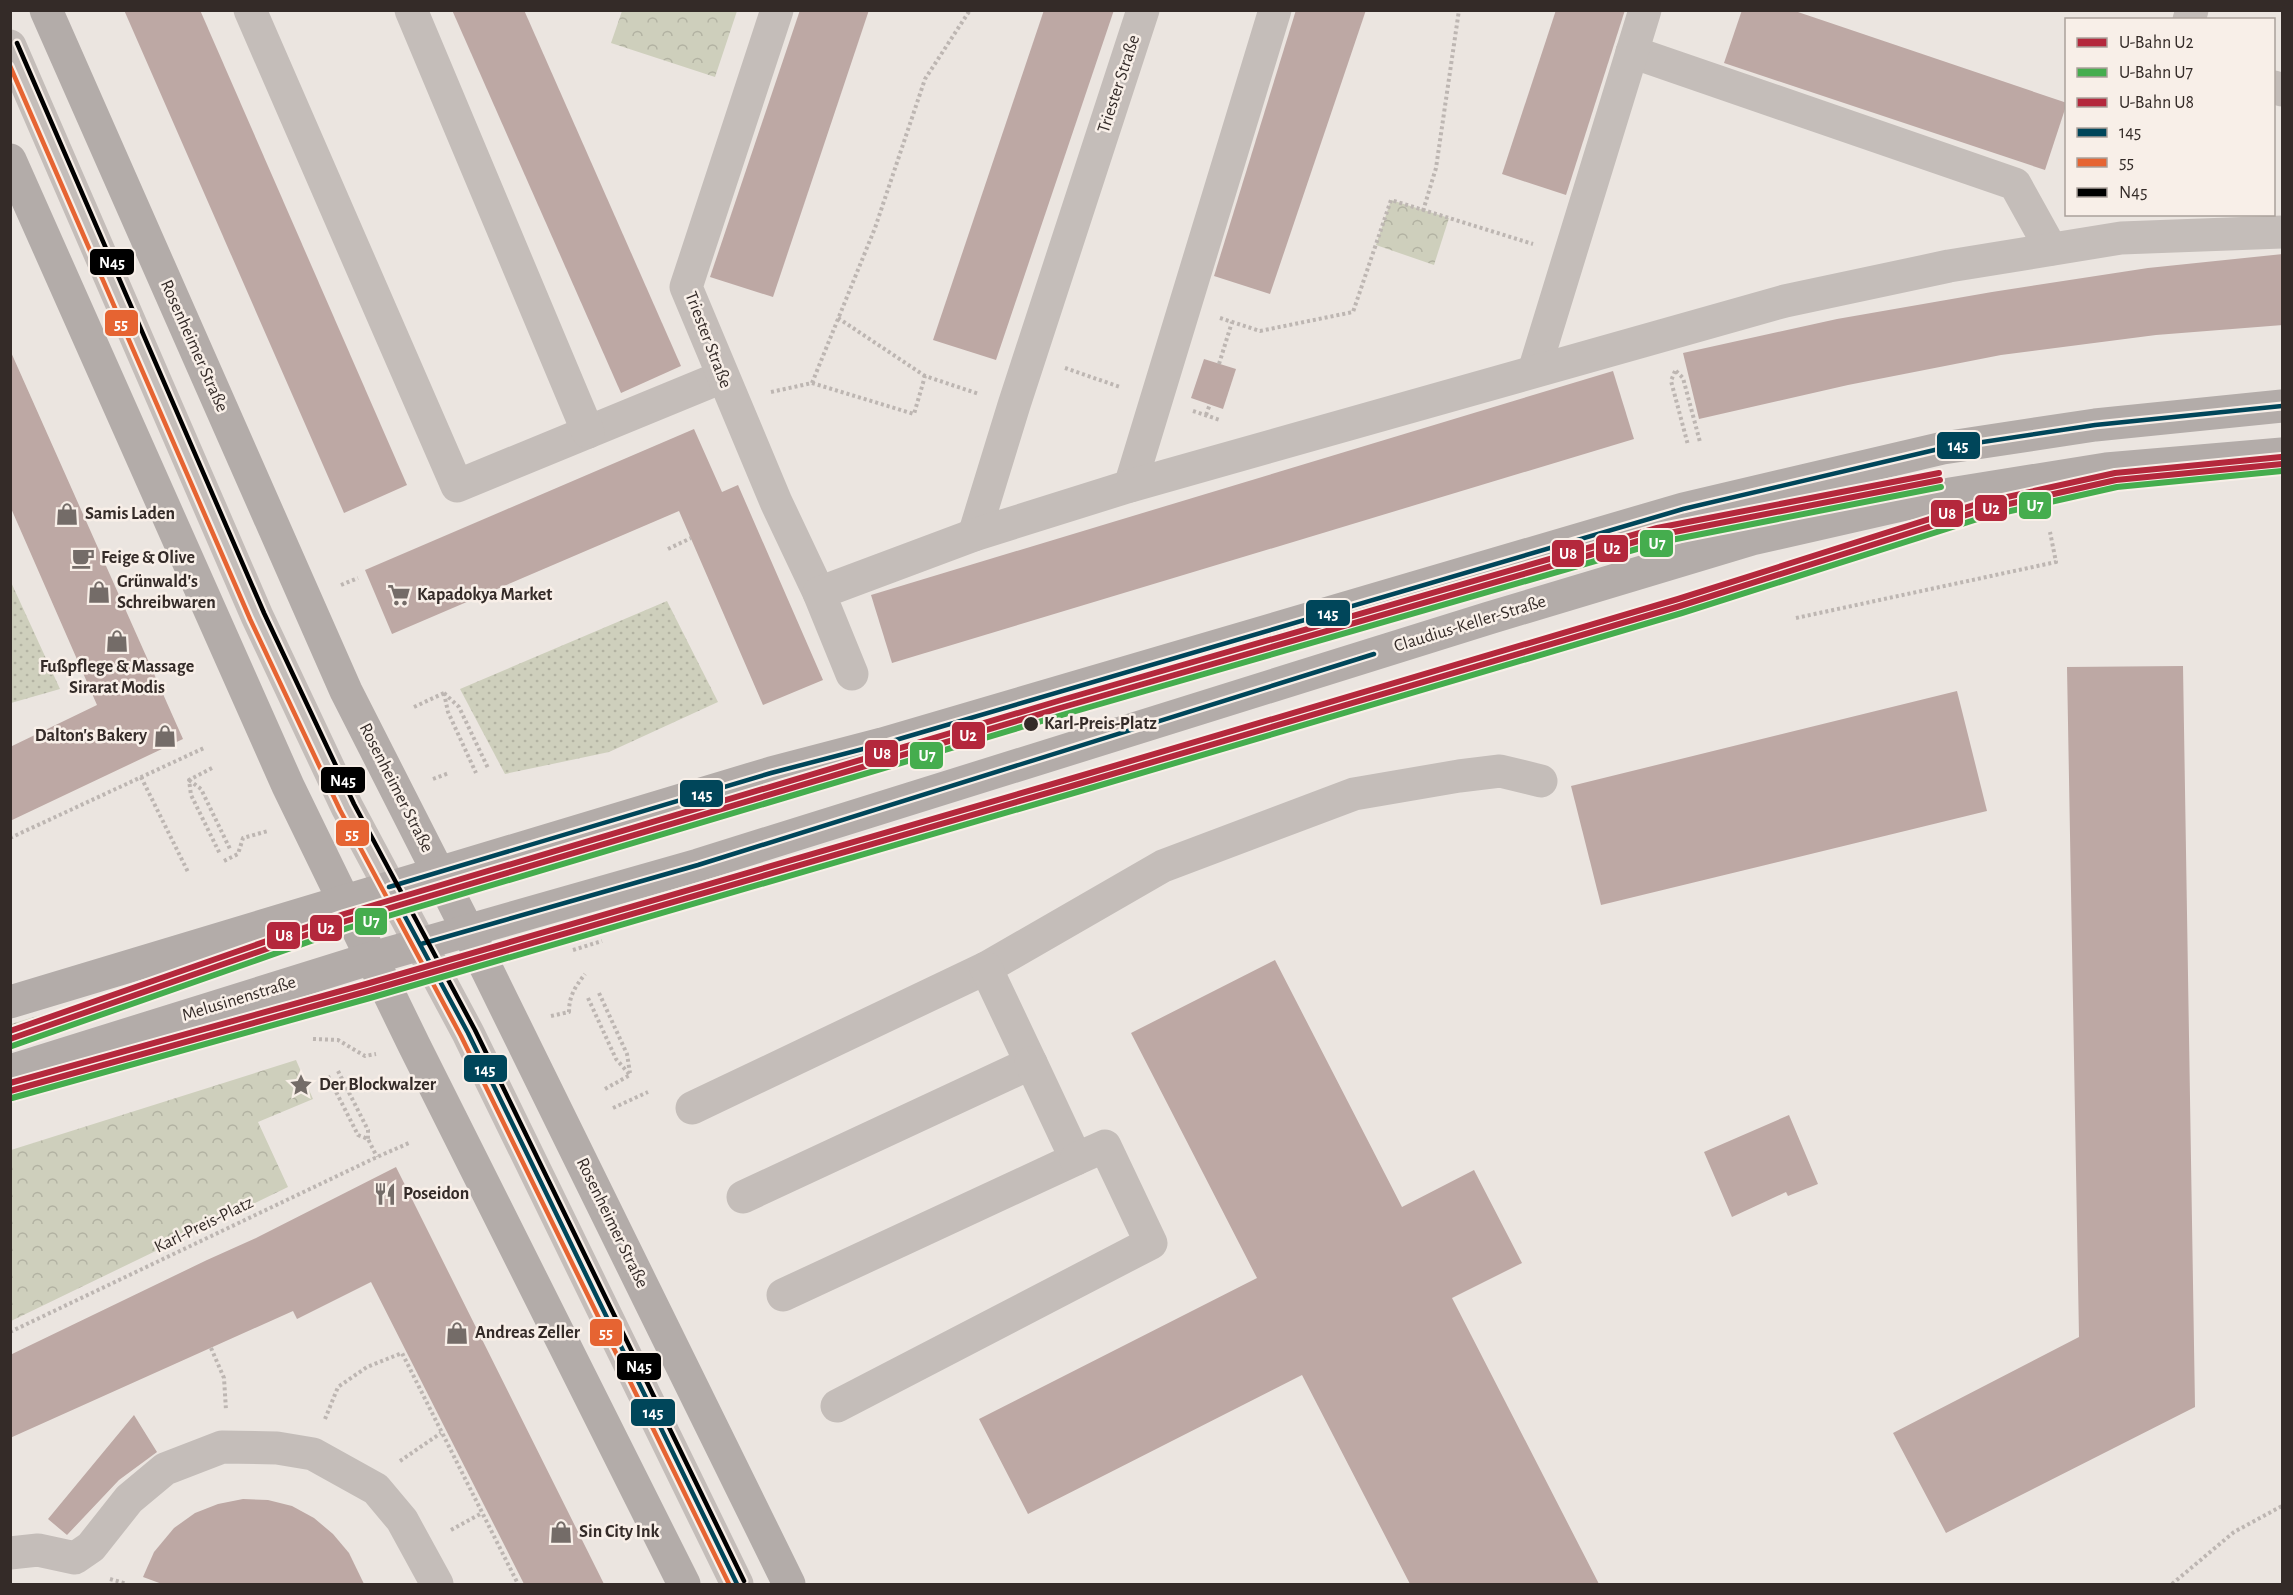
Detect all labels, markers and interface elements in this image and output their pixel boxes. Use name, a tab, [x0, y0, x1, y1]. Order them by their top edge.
legend	[2065, 18, 2275, 216]
street label: Triester Straße	[1095, 33, 1143, 135]
text: U-Bahn U2	[2119, 34, 2194, 52]
text: U-Bahn U7	[2119, 64, 2193, 82]
text: U-Bahn U8	[2119, 94, 2194, 112]
text: 145	[2119, 124, 2141, 142]
text: 55	[2119, 154, 2134, 172]
text: N45	[2119, 184, 2147, 202]
line badge: N45	[89, 248, 135, 276]
text: N45	[99, 255, 125, 271]
street label: Rosenheimer Straße	[157, 277, 231, 415]
street label: Triester Straße	[681, 289, 735, 391]
line badge: 55	[104, 309, 139, 337]
text: 55	[114, 316, 128, 332]
line badge: 145	[1936, 431, 1981, 460]
text: 145	[1948, 438, 1968, 454]
line badge: U7	[2018, 491, 2052, 520]
line badge: U2	[1974, 494, 2008, 522]
text: U7	[2026, 498, 2044, 514]
line badge: U8	[1930, 499, 1964, 528]
shop icon: Samis Laden	[54, 501, 80, 527]
text: U2	[1982, 501, 2000, 517]
place label: Samis Laden	[85, 505, 175, 523]
text: U8	[1938, 506, 1956, 522]
line badge: U7	[1639, 529, 1674, 558]
line badge: U2	[1595, 534, 1629, 563]
text: U7	[1648, 536, 1666, 552]
line badge: U8	[1551, 539, 1585, 568]
text: U2	[1603, 541, 1621, 557]
cafe icon: Feige & Olive	[70, 545, 96, 571]
text: U8	[1559, 546, 1577, 562]
place label: Feige & Olive	[101, 549, 195, 567]
place label: Grünwald's Schreibwaren	[117, 573, 216, 612]
shop icon: Grünwald's Schreibwaren	[86, 579, 112, 605]
supermarket icon: Kapadokya Market	[386, 582, 412, 608]
place label: Kapadokya Market	[417, 586, 552, 604]
street label: Claudius-Keller-Straße	[1392, 592, 1548, 656]
line badge: 145	[1305, 599, 1351, 627]
text: 145	[1318, 606, 1338, 622]
shop icon: Fußpflege & Massage Sirarat Modis	[104, 628, 130, 654]
place label: Fußpflege & Massage Sirarat Modis	[40, 658, 194, 697]
marker: Karl-Preis-Platz	[1022, 715, 1040, 733]
place label: Karl-Preis-Platz	[1044, 715, 1157, 733]
street label: Rosenheimer Straße	[356, 720, 436, 856]
line badge: U2	[951, 721, 986, 750]
shop icon: Dalton's Bakery	[152, 723, 178, 749]
place label: Dalton's Bakery	[35, 727, 148, 745]
text: U2	[959, 728, 977, 744]
line badge: U8	[864, 739, 899, 768]
line badge: U7	[909, 741, 944, 770]
text: U8	[873, 746, 891, 762]
text: U7	[918, 748, 936, 764]
line badge: N45	[320, 766, 366, 794]
text: N45	[330, 773, 356, 789]
line badge: 145	[679, 779, 724, 808]
text: 145	[692, 787, 712, 803]
line badge: 55	[335, 819, 370, 847]
text: 55	[345, 826, 359, 842]
line badge: U7	[354, 907, 388, 936]
line badge: U2	[309, 914, 343, 942]
text: U7	[362, 914, 380, 930]
line badge: U8	[266, 921, 301, 950]
text: U2	[317, 921, 335, 937]
text: U8	[275, 928, 293, 944]
street label: Melusinenstraße	[180, 973, 298, 1025]
line badge: 145	[463, 1054, 508, 1083]
text: 145	[475, 1062, 495, 1078]
place icon: Der Blockwalzer	[288, 1072, 314, 1098]
place label: Der Blockwalzer	[319, 1076, 437, 1094]
street label: Rosenheimer Straße	[573, 1155, 651, 1291]
restaurant icon: Poseidon	[372, 1181, 398, 1207]
place label: Poseidon	[403, 1185, 469, 1203]
street label: Karl-Preis-Platz	[152, 1193, 256, 1257]
line badge: 55	[589, 1318, 623, 1347]
shop icon: Andreas Zeller	[444, 1320, 470, 1346]
place label: Andreas Zeller	[475, 1324, 581, 1342]
text: 55	[599, 1325, 613, 1341]
line badge: N45	[616, 1352, 662, 1381]
text: N45	[626, 1359, 652, 1375]
line badge: 145	[630, 1398, 676, 1427]
text: 145	[643, 1405, 663, 1421]
shop icon: Sin City Ink	[548, 1519, 574, 1545]
place label: Sin City Ink	[579, 1523, 659, 1541]

